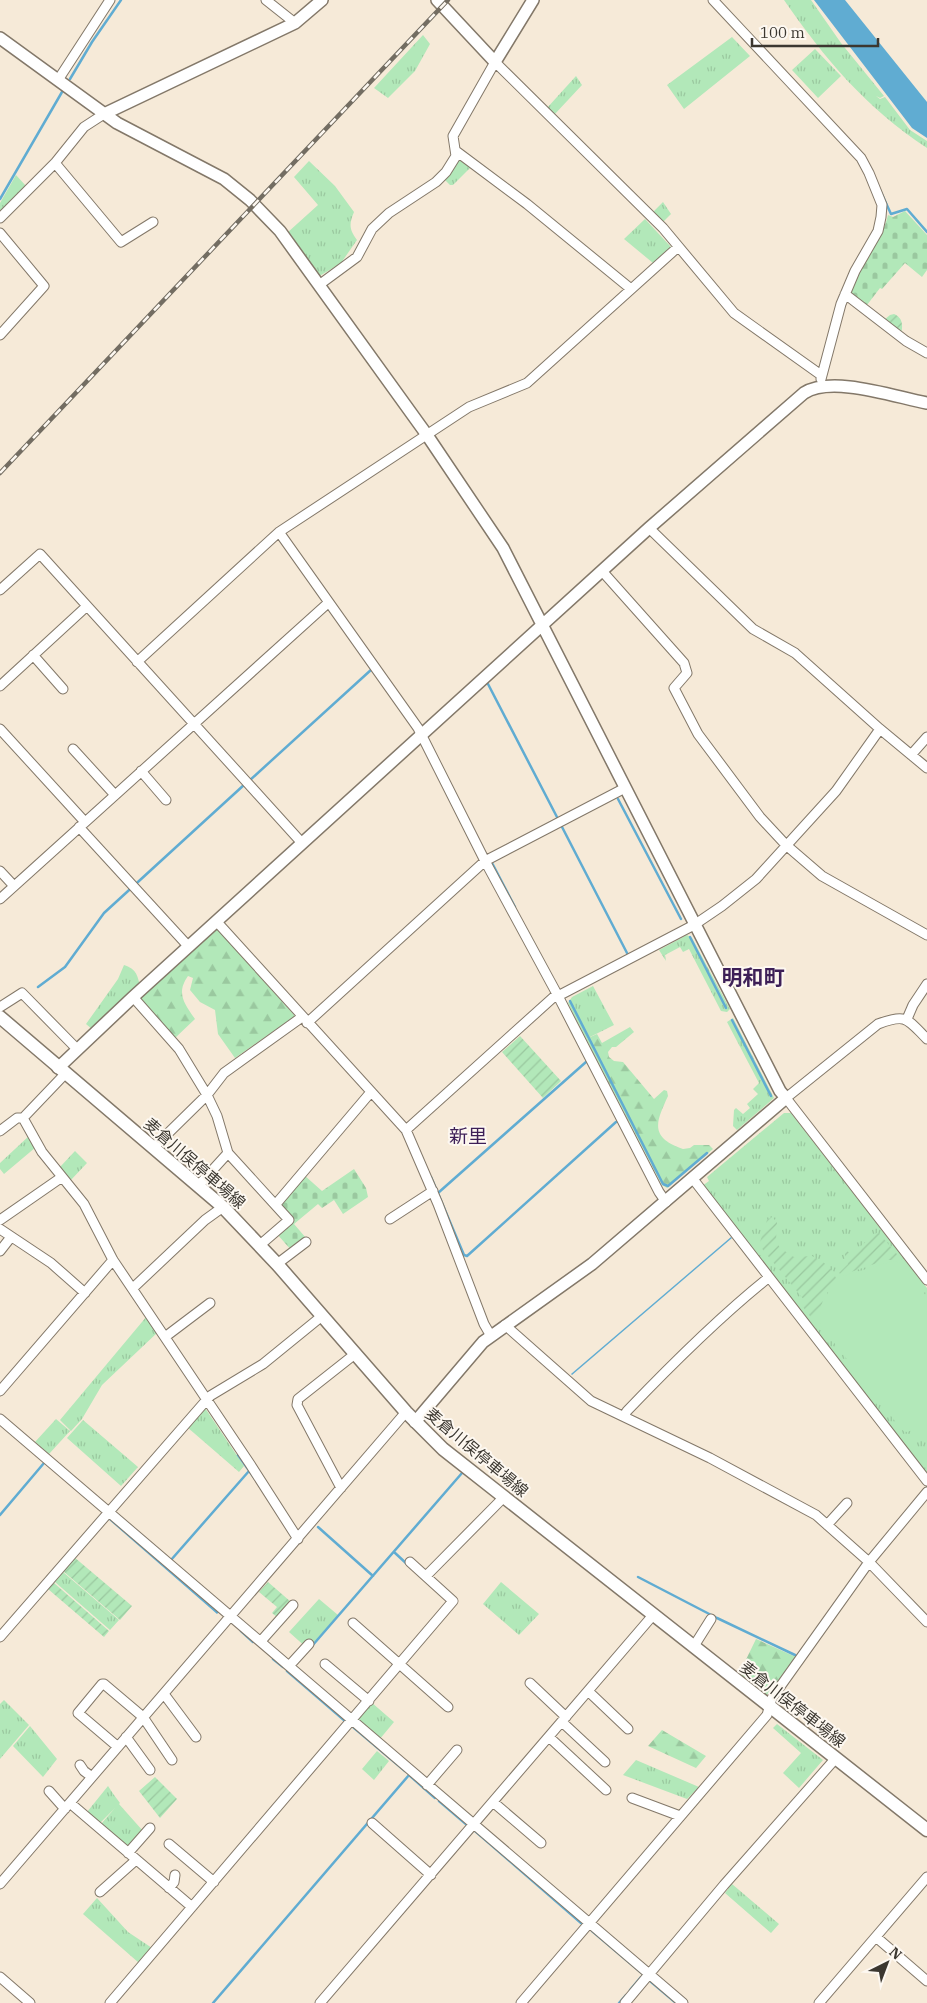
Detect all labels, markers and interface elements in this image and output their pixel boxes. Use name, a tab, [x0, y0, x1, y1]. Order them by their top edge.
scale bar	[752, 15, 878, 47]
text: 100 m	[760, 23, 805, 42]
district label: 明和町	[722, 963, 785, 991]
street label: 麦倉川俣停車場線	[140, 1113, 250, 1213]
district label: 新里	[449, 1124, 487, 1148]
street label: 麦倉川俣停車場線	[422, 1403, 532, 1501]
street label: 麦倉川俣停車場線	[736, 1657, 850, 1751]
north arrow	[862, 1938, 912, 1988]
text: N	[886, 1943, 906, 1964]

